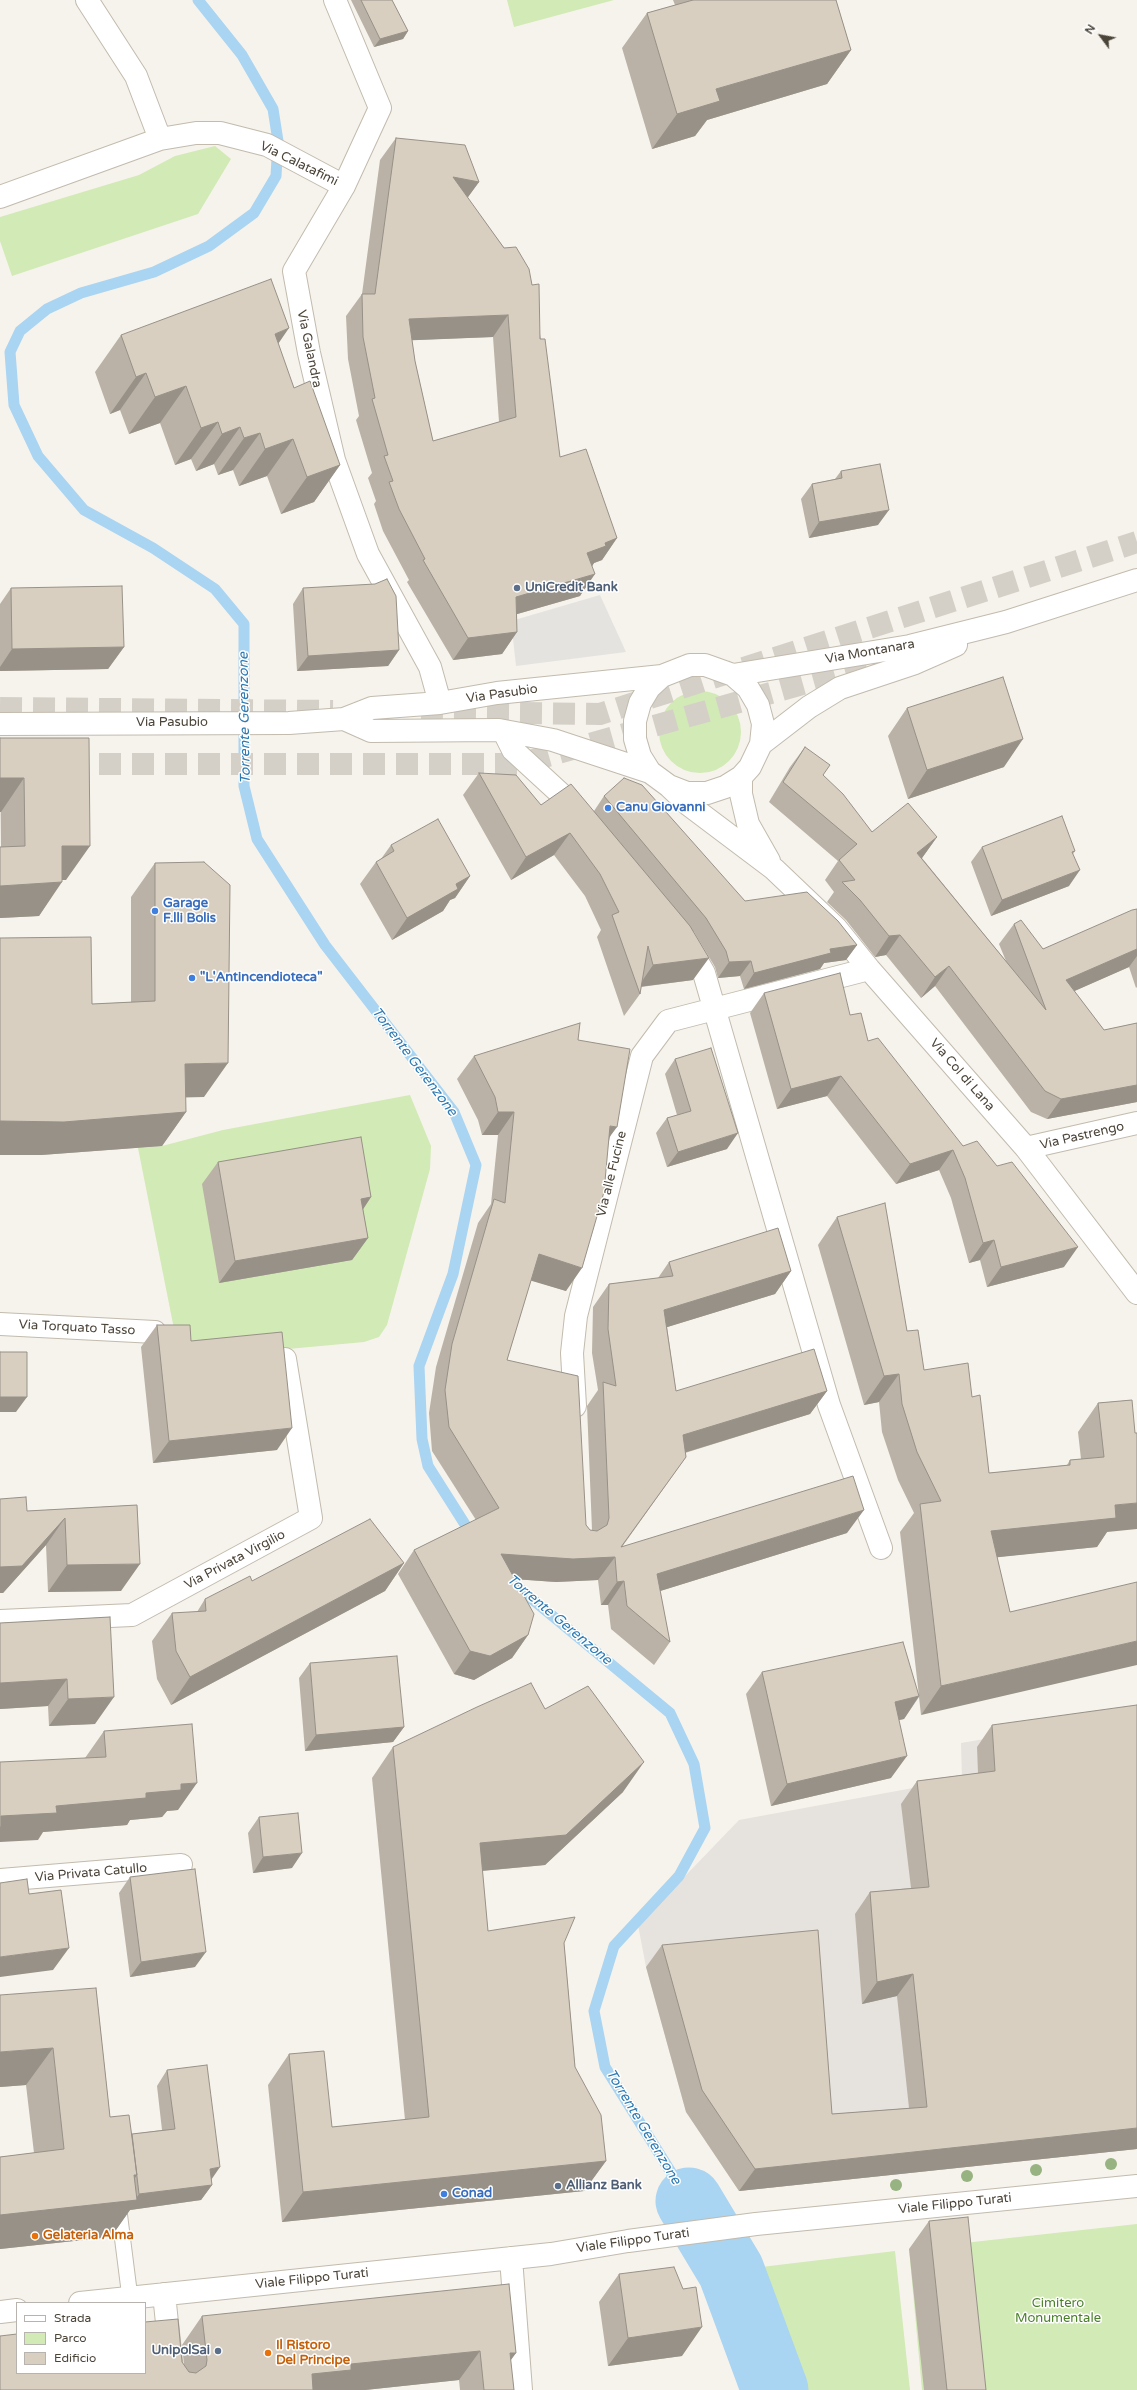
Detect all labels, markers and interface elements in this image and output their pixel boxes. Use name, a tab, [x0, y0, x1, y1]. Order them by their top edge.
north arrow	[1081, 16, 1121, 56]
text: N	[1083, 22, 1098, 37]
street label: Via Calatafimi	[257, 138, 341, 190]
street label: Via Galandra	[293, 309, 325, 389]
place label: UniCredit Bank	[525, 580, 618, 596]
marker: UniCredit Bank	[512, 583, 522, 593]
street label: Via Montanara	[824, 636, 916, 668]
water label: Torrente Gerenzone	[235, 652, 255, 784]
street label: Via Pasubio	[465, 681, 539, 707]
street label: Via Pasubio	[136, 715, 208, 731]
place label: Canu Giovanni	[616, 800, 706, 816]
marker: Canu Giovanni	[603, 803, 613, 813]
place label: Garage F.lli Bolis	[163, 896, 216, 927]
marker: Garage F.lli Bolis	[150, 906, 160, 916]
place label: "L'Antincendioteca"	[200, 970, 322, 986]
marker: "L'Antincendioteca"	[187, 973, 197, 983]
water label: Torrente Gerenzone	[368, 1004, 460, 1120]
street label: Via Col di Lana	[926, 1036, 998, 1114]
street label: Via Pastrengo	[1038, 1119, 1126, 1153]
street label: Via alle Fucine	[594, 1129, 630, 1219]
street label: Via Torquato Tasso	[18, 1317, 136, 1339]
street label: Via Privata Virgilio	[182, 1527, 288, 1593]
water label: Torrente Gerenzone	[503, 1571, 615, 1669]
street label: Via Privata Catullo	[34, 1860, 148, 1886]
water label: Torrente Gerenzone	[602, 2066, 684, 2188]
place label: Allianz Bank	[566, 2178, 642, 2194]
marker: Allianz Bank	[553, 2181, 563, 2191]
place label: Conad	[452, 2186, 492, 2202]
marker: Conad	[439, 2189, 449, 2199]
street label: Viale Filippo Turati	[898, 2190, 1012, 2218]
street label: Viale Filippo Turati	[575, 2225, 691, 2257]
place label: Gelateria Alma	[43, 2228, 134, 2244]
marker: Gelateria Alma	[30, 2231, 40, 2241]
street label: Viale Filippo Turati	[255, 2265, 369, 2293]
park label: Cimitero Monumentale	[1015, 2296, 1101, 2327]
legend	[16, 2302, 146, 2374]
text: Strada	[54, 2311, 91, 2325]
text: Parco	[54, 2331, 87, 2345]
place label: Il Ristoro Del Principe	[276, 2338, 350, 2369]
place label: UnipolSai	[151, 2343, 210, 2359]
marker: UnipolSai	[213, 2346, 223, 2356]
marker: Il Ristoro Del Principe	[263, 2348, 273, 2358]
text: Edificio	[54, 2351, 96, 2365]

